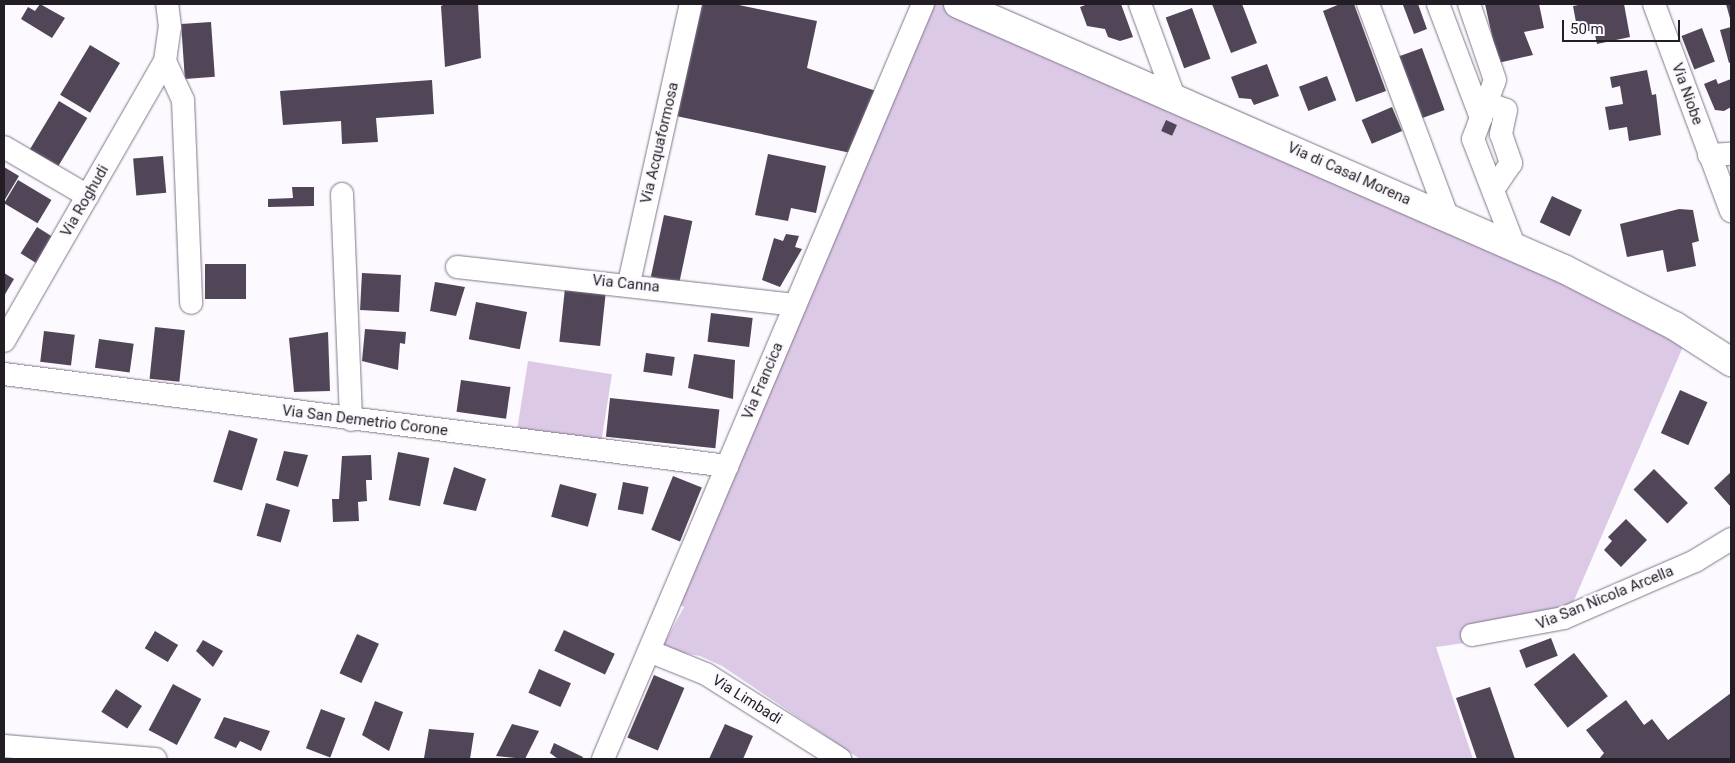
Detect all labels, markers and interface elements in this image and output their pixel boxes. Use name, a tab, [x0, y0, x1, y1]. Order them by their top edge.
scale bar	[1565, 10, 1682, 42]
text: 50 m	[1570, 20, 1604, 38]
street label: Via Niobe	[1668, 61, 1706, 127]
street label: Via Acquaformosa	[637, 81, 683, 205]
street label: Via di Casal Morena	[1285, 139, 1413, 209]
street label: Via Roghudi	[57, 162, 113, 240]
street label: Via Canna	[591, 272, 661, 296]
street label: Via Francica	[739, 340, 787, 422]
street label: Via San Demetrio Corone	[281, 402, 449, 440]
street label: Via San Nicola Arcella	[1534, 562, 1676, 634]
street label: Via Limbadi	[709, 672, 785, 728]

